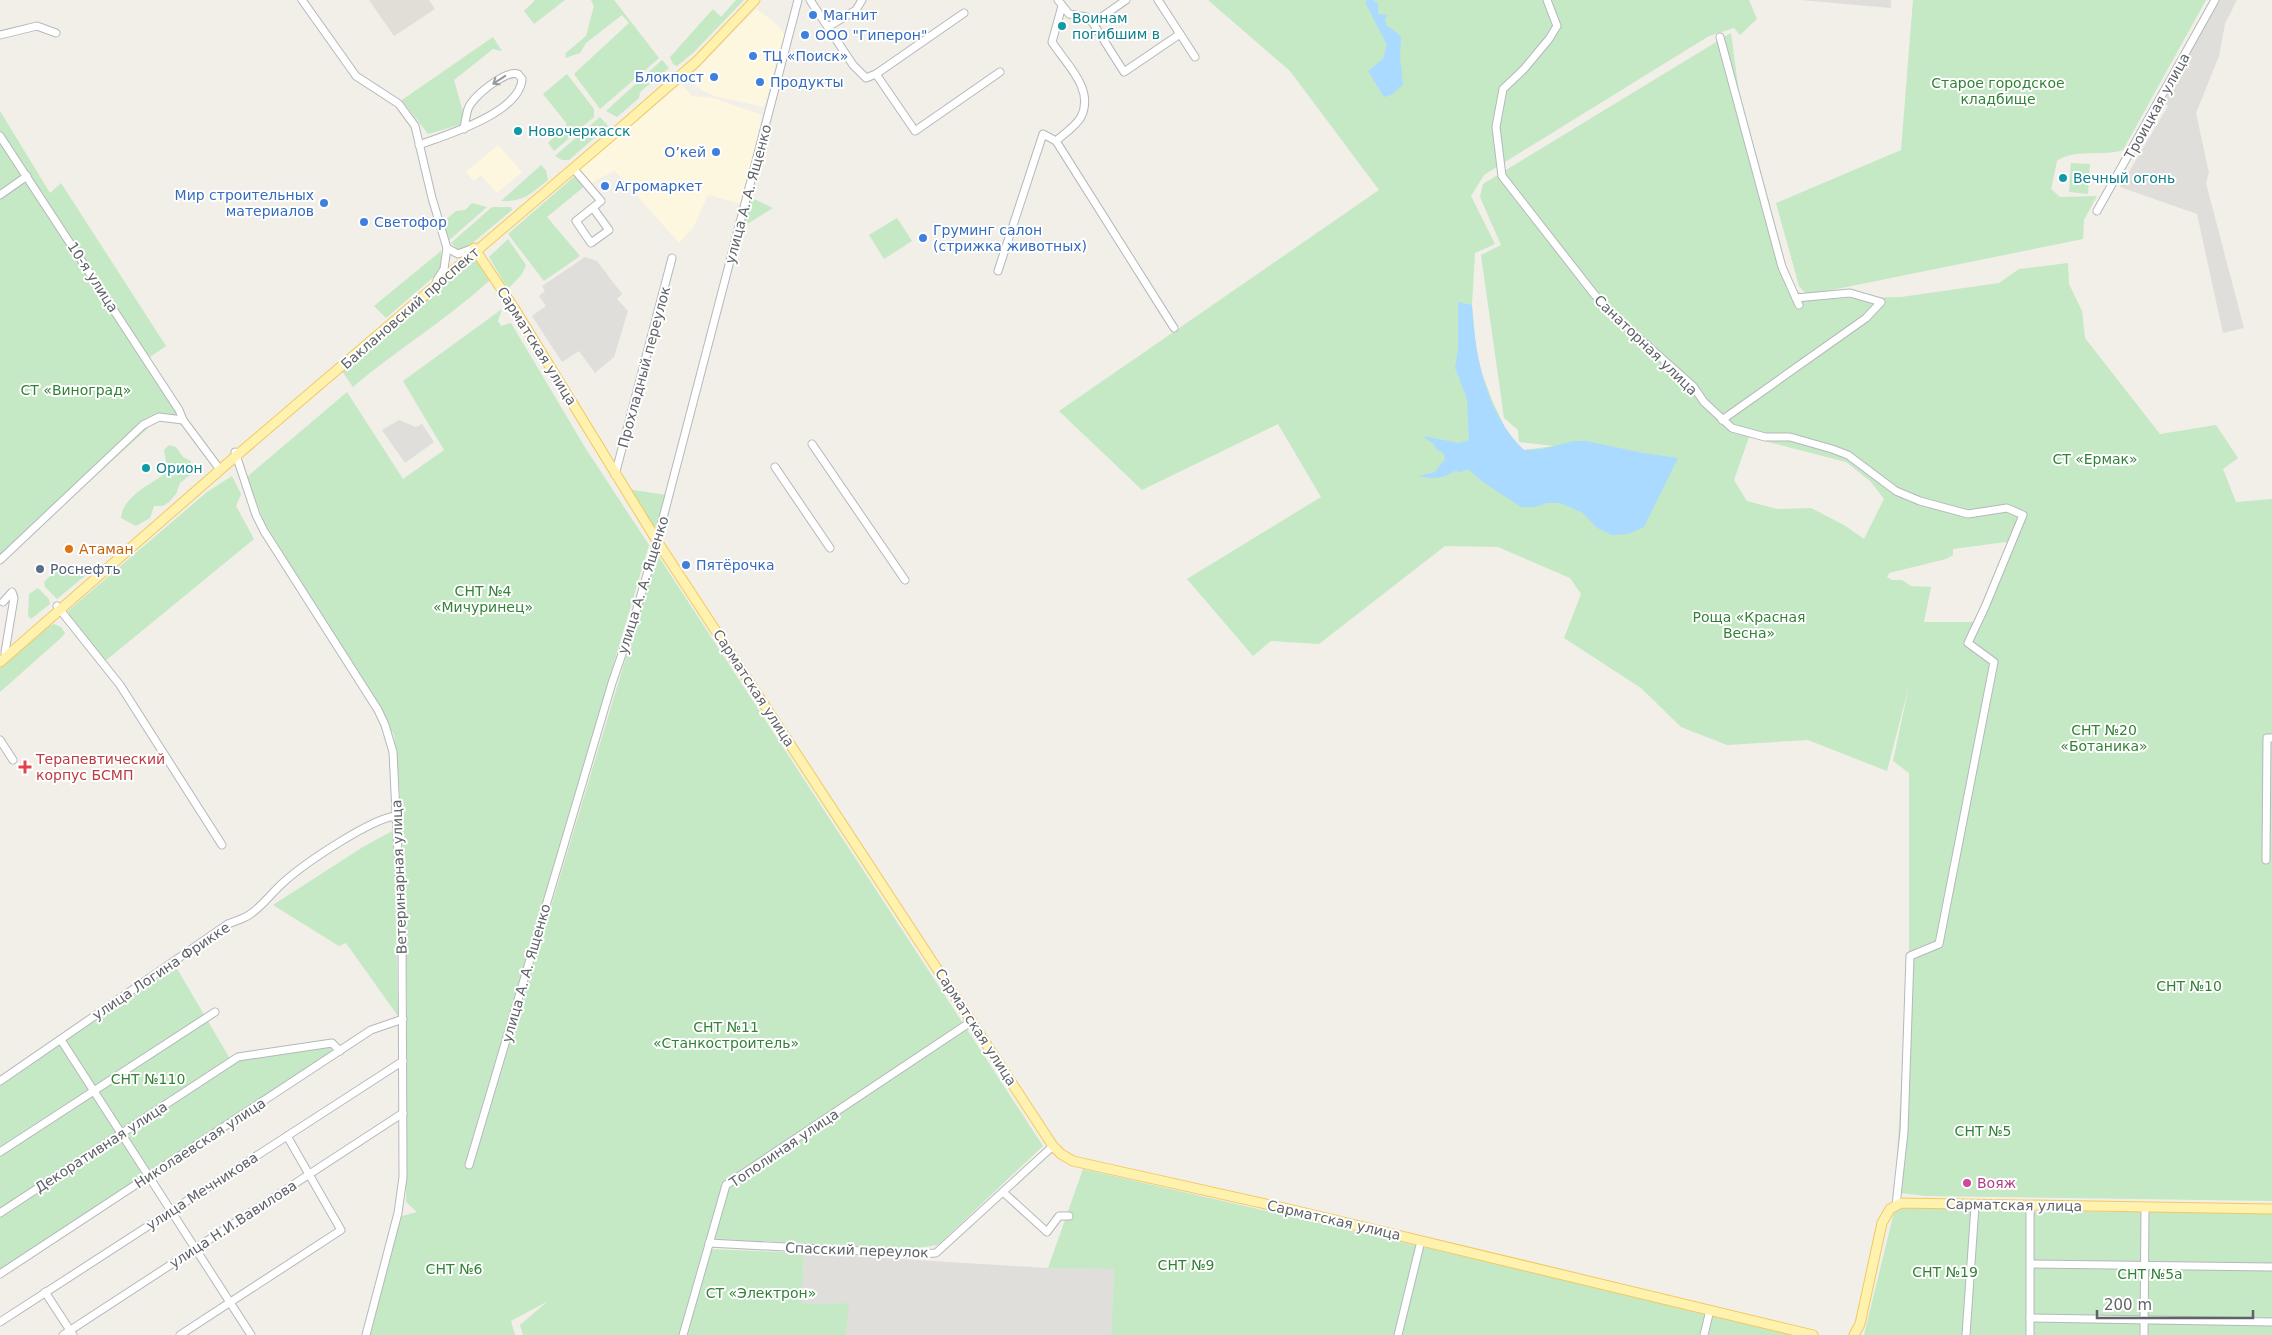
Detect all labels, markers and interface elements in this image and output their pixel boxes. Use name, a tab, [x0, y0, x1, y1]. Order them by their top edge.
place label: Магнит	[823, 7, 877, 23]
marker: Магнит	[807, 9, 819, 21]
place label: Воинам погибшим в	[1072, 10, 1160, 42]
marker: Воинам погибшим в	[1056, 20, 1068, 32]
place label: ООО "Гиперон"	[815, 27, 927, 43]
marker: ООО "Гиперон"	[799, 29, 811, 41]
place label: ТЦ «Поиск»	[762, 48, 848, 64]
marker: ТЦ «Поиск»	[747, 50, 759, 62]
street label: Троицкая улица	[2121, 50, 2193, 163]
place label: Блокпост	[635, 69, 704, 85]
marker: Блокпост	[708, 71, 720, 83]
place label: Продукты	[770, 74, 844, 90]
one-way arrow	[493, 75, 507, 85]
park label: Старое городское кладбище	[1931, 75, 2065, 107]
marker: Продукты	[754, 76, 766, 88]
place label: Новочеркасск	[528, 123, 631, 139]
street label: улица А. А. Ященко	[722, 123, 774, 265]
marker: Новочеркасск	[512, 125, 524, 137]
place label: О’кей	[664, 144, 706, 160]
marker: О’кей	[710, 146, 722, 158]
place label: Вечный огонь	[2073, 170, 2175, 186]
marker: Вечный огонь	[2057, 172, 2069, 184]
place label: Агромаркет	[615, 178, 703, 194]
marker: Агромаркет	[599, 180, 611, 192]
place label: Мир строительных материалов	[175, 187, 314, 219]
marker: Мир строительных материалов	[318, 197, 330, 209]
place label: Светофор	[374, 214, 447, 230]
marker: Светофор	[358, 216, 370, 228]
place label: Груминг салон (стрижка животных)	[933, 222, 1087, 254]
marker: Груминг салон (стрижка животных)	[917, 232, 929, 244]
street label: 10-я улица	[64, 239, 122, 315]
street label: Баклановский проспект	[338, 244, 482, 372]
street label: Сарматская улица	[494, 284, 580, 408]
street label: Прохладный переулок	[615, 284, 673, 450]
street label: Санаторная улица	[1591, 292, 1701, 398]
park label: СТ «Виноград»	[21, 382, 131, 398]
park label: СТ «Ермак»	[2052, 451, 2138, 467]
place label: Орион	[156, 460, 203, 476]
marker: Орион	[140, 462, 152, 474]
street label: улица А. А. Ященко	[614, 514, 672, 656]
place label: Атаман	[79, 541, 134, 557]
marker: Атаман	[63, 543, 75, 555]
place label: Пятёрочка	[696, 557, 774, 573]
marker: Пятёрочка	[680, 559, 692, 571]
place label: Роснефть	[50, 561, 121, 577]
marker: Роснефть	[34, 563, 46, 575]
park label: СНТ №4 «Мичуринец»	[433, 583, 533, 615]
park label: Роща «Красная Весна»	[1692, 609, 1806, 641]
street label: Сарматская улица	[710, 626, 798, 750]
park label: СНТ №20 «Ботаника»	[2060, 722, 2148, 754]
place label: Терапевтический корпус БСМП	[35, 751, 165, 783]
marker: Терапевтический корпус БСМП	[18, 760, 32, 774]
street label: Ветеринарная улица	[388, 799, 410, 955]
street label: улица А. А. Ященко	[499, 902, 553, 1044]
street label: улица Логина Фрикке	[89, 919, 233, 1023]
street label: Сарматская улица	[932, 965, 1020, 1089]
park label: СНТ №10	[2156, 978, 2222, 994]
park label: СНТ №11 «Станкостроитель»	[653, 1019, 799, 1051]
park label: СНТ №110	[111, 1071, 185, 1087]
street label: Николаевская улица	[131, 1095, 269, 1191]
street label: Декоративная улица	[32, 1098, 170, 1196]
street label: Тополиная улица	[726, 1106, 842, 1191]
park label: СНТ №5	[1955, 1123, 2011, 1139]
street label: улица Мечникова	[143, 1149, 261, 1233]
place label: Вояж	[1977, 1175, 2017, 1191]
street label: улица Н.И.Вавилова	[166, 1177, 300, 1271]
marker: Вояж	[1961, 1177, 1973, 1189]
street label: Сарматская улица	[1946, 1196, 2082, 1214]
street label: Сарматская улица	[1266, 1197, 1402, 1243]
street label: Спасский переулок	[785, 1240, 929, 1260]
park label: СНТ №9	[1158, 1257, 1214, 1273]
park label: СНТ №6	[426, 1261, 482, 1277]
park label: СНТ №19	[1912, 1264, 1978, 1280]
park label: СНТ №5а	[2117, 1266, 2183, 1282]
park label: СТ «Электрон»	[706, 1285, 816, 1301]
scale bar	[2097, 1288, 2253, 1320]
text: 200 m	[2104, 1296, 2152, 1314]

